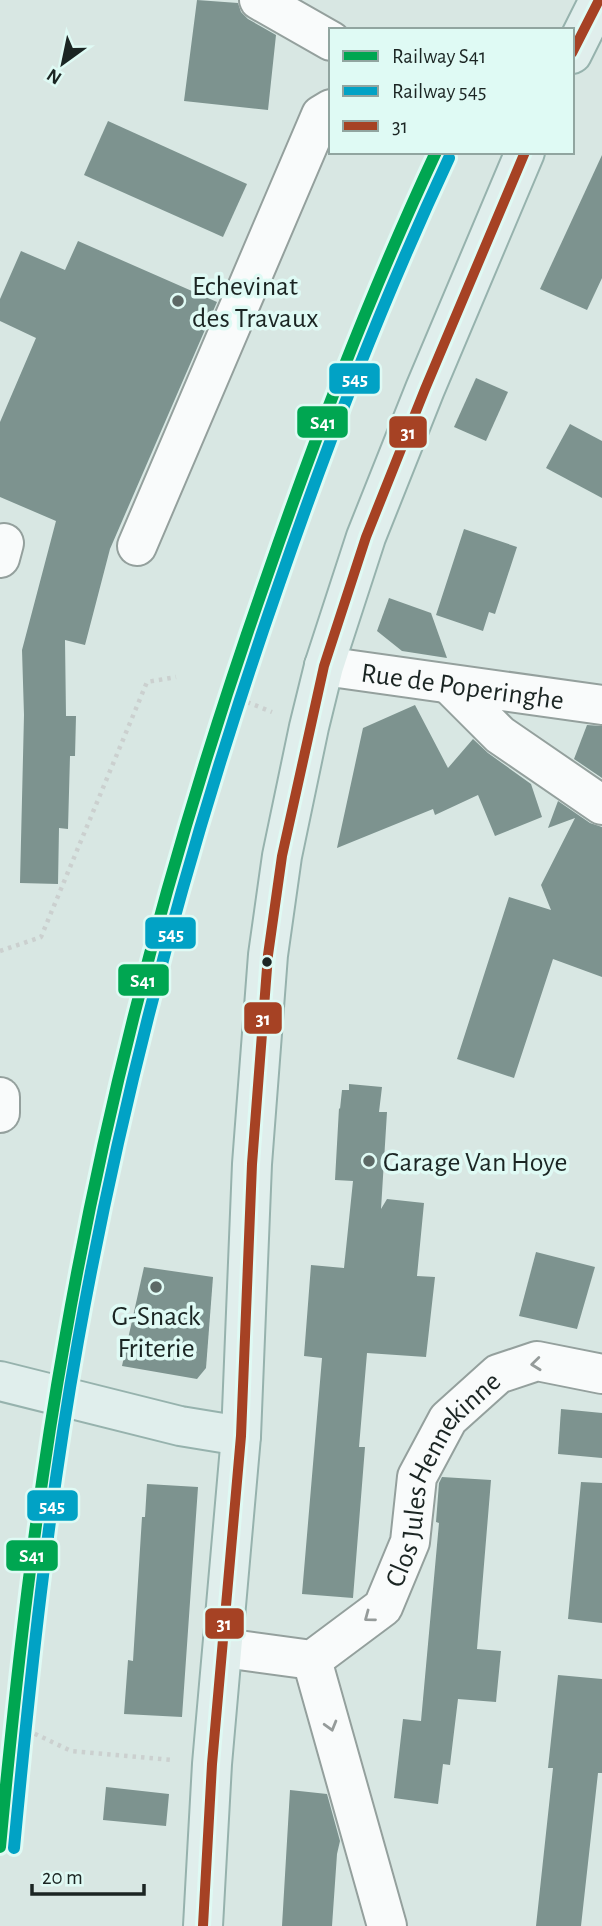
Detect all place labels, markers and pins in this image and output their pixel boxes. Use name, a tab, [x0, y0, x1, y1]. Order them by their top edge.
place label: Echevinat des Travaux	[192, 273, 318, 333]
marker: Echevinat des Travaux	[170, 293, 186, 309]
unlabelled marker	[260, 955, 274, 969]
place label: Garage Van Hoye	[383, 1149, 567, 1177]
marker: Garage Van Hoye	[361, 1153, 377, 1169]
marker: G-Snack Friterie	[148, 1279, 164, 1295]
place label: G-Snack Friterie	[111, 1303, 201, 1363]

